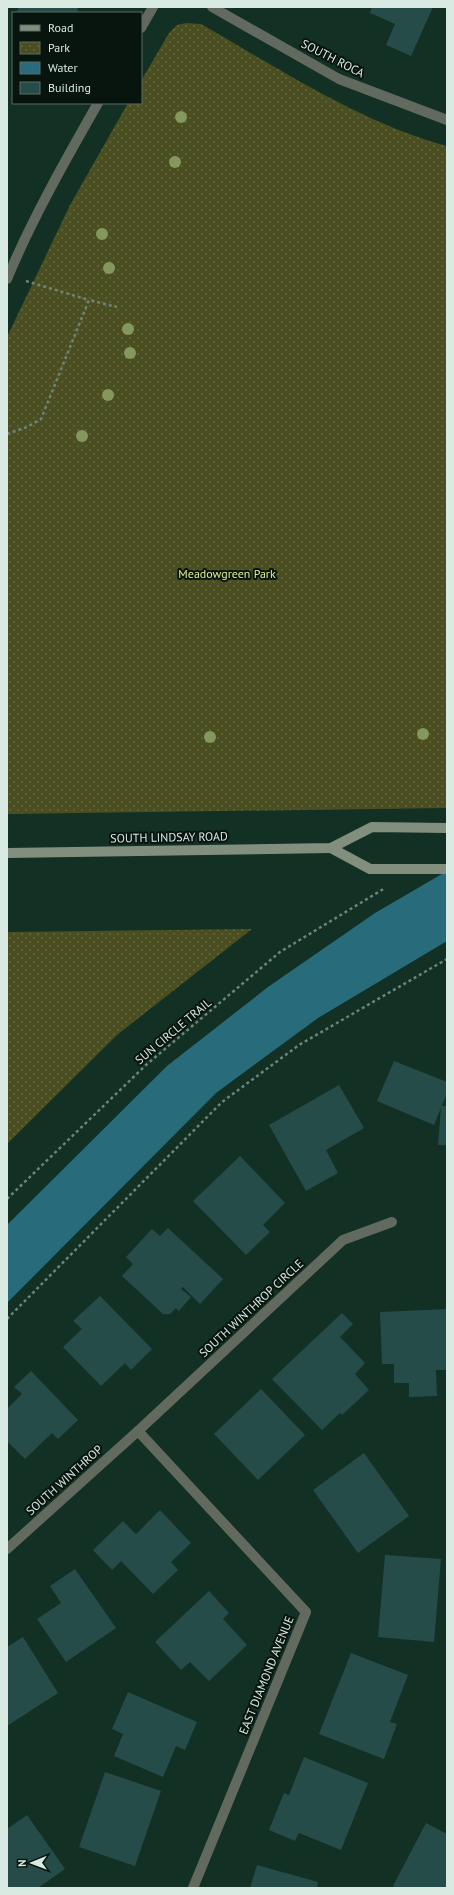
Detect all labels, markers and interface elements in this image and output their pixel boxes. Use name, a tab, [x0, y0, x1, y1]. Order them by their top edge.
legend	[12, 12, 142, 104]
text: Road	[48, 20, 73, 35]
street label: SOUTH ROCA	[299, 36, 367, 80]
text: Park	[48, 40, 70, 55]
text: Water	[48, 60, 78, 75]
text: Building	[48, 80, 91, 95]
park label: Meadowgreen Park	[178, 566, 276, 581]
street label: SOUTH LINDSAY ROAD	[110, 828, 228, 846]
street label: SUN CIRCLE TRAIL	[132, 995, 214, 1067]
street label: SOUTH WINTHROP CIRCLE	[196, 1256, 306, 1360]
street label: SOUTH WINTHROP	[23, 1441, 106, 1518]
street label: EAST DIAMOND AVENUE	[235, 1614, 297, 1736]
north arrow	[12, 1843, 52, 1883]
text: N	[15, 1859, 29, 1867]

